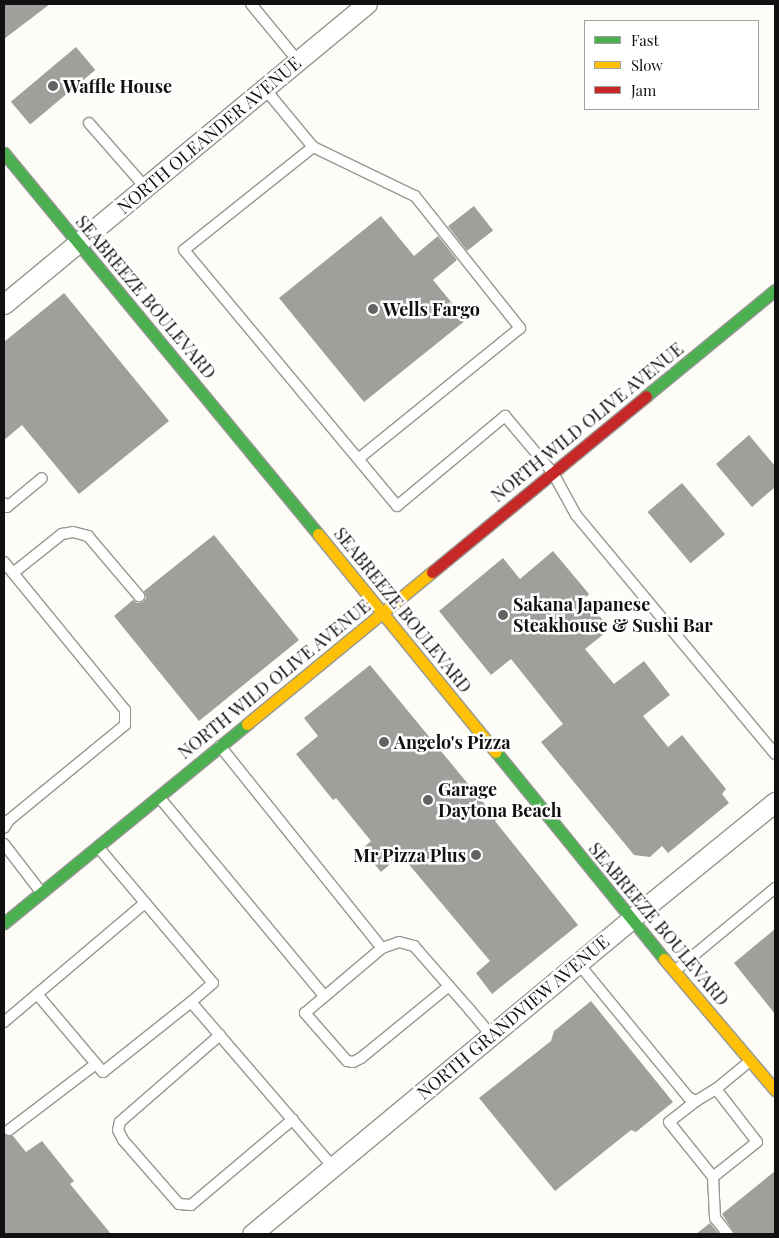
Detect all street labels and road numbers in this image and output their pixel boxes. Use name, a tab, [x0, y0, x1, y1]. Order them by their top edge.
street label: NORTH OLEANDER AVENUE	[113, 52, 305, 218]
street label: SEABREEZE BOULEVARD	[71, 211, 221, 383]
street label: NORTH WILD OLIVE AVENUE	[486, 337, 688, 507]
street label: SEABREEZE BOULEVARD	[330, 523, 476, 697]
street label: NORTH WILD OLIVE AVENUE	[173, 594, 375, 764]
street label: SEABREEZE BOULEVARD	[584, 838, 734, 1010]
street label: NORTH GRANDVIEW AVENUE	[412, 930, 614, 1104]

